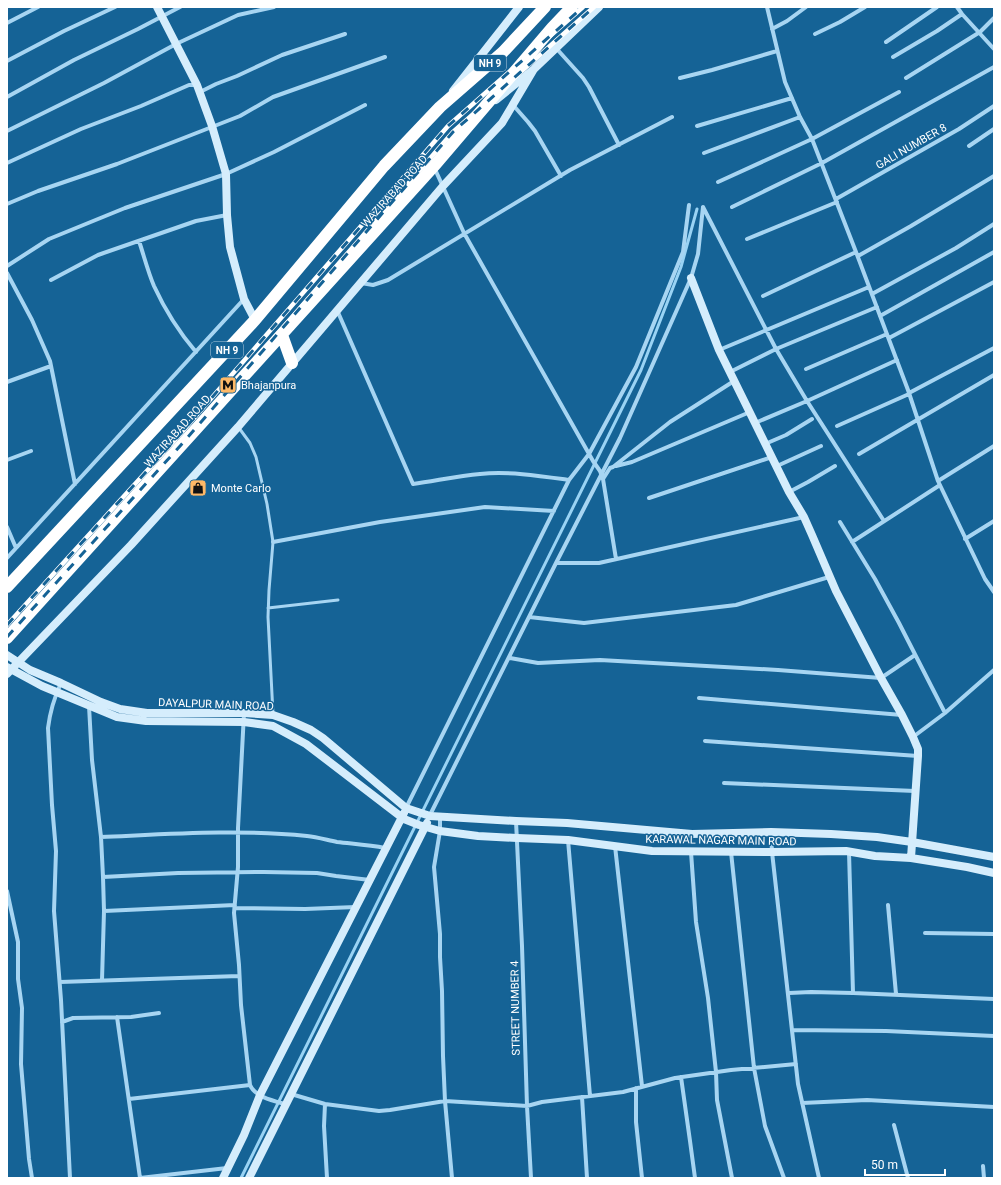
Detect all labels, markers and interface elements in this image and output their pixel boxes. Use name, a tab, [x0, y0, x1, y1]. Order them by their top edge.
road number: NH 9	[474, 55, 506, 71]
street label: GALI NUMBER 8	[873, 121, 949, 172]
street label: WAZIRABAD ROAD	[358, 152, 430, 230]
road number: NH 9	[211, 342, 243, 358]
metro station icon: Bhajanpura	[218, 375, 238, 395]
place label: Bhajanpura	[241, 379, 296, 392]
street label: WAZIRABAD ROAD	[141, 392, 213, 470]
shop icon: Monte Carlo	[188, 478, 208, 498]
place label: Monte Carlo	[211, 482, 271, 495]
street label: DAYALPUR MAIN ROAD	[158, 696, 274, 713]
street label: KARAWAL NAGAR MAIN ROAD	[645, 833, 797, 848]
street label: STREET NUMBER 4	[508, 960, 523, 1056]
scale bar	[865, 1151, 945, 1177]
text: 50 m	[871, 1158, 898, 1172]

